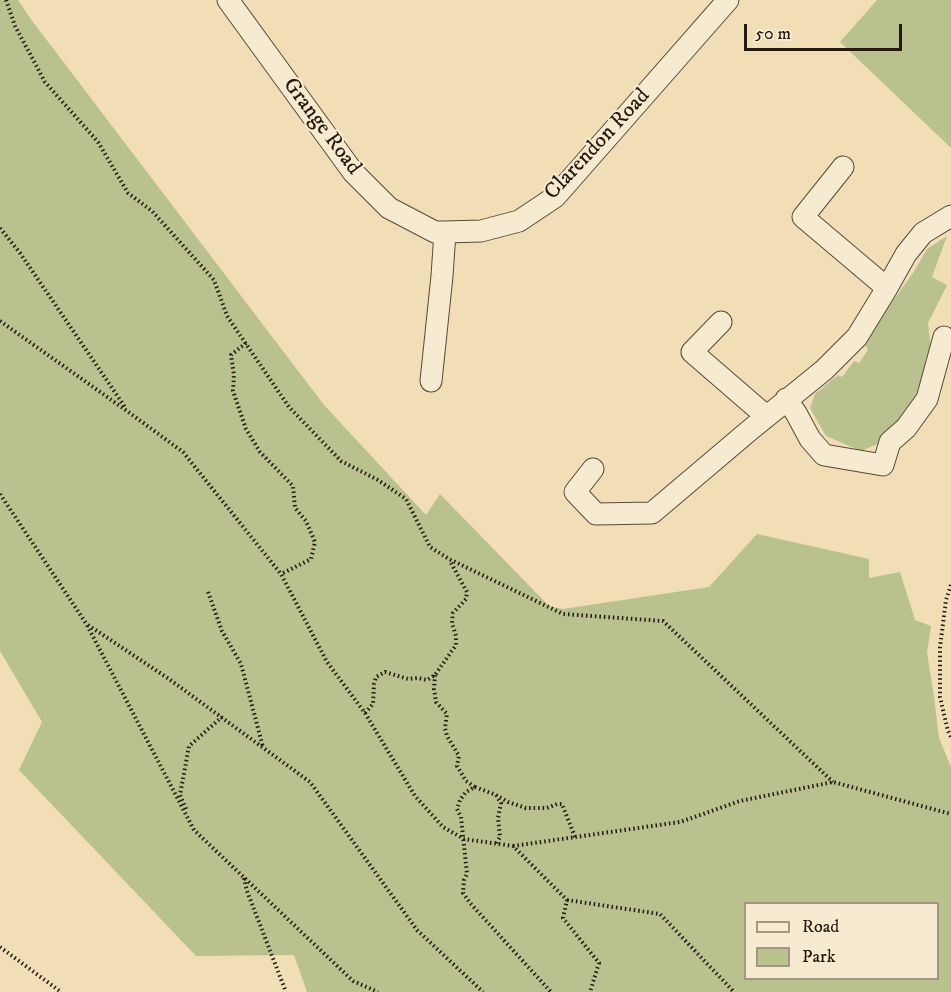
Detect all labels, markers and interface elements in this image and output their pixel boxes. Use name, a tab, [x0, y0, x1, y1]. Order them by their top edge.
scale bar	[747, 12, 904, 50]
text: 50 m	[755, 23, 791, 45]
street label: Grange Road	[276, 73, 366, 181]
street label: Clarendon Road	[540, 84, 656, 206]
legend	[744, 902, 939, 980]
text: Road	[802, 916, 839, 938]
text: Park	[802, 946, 836, 968]

